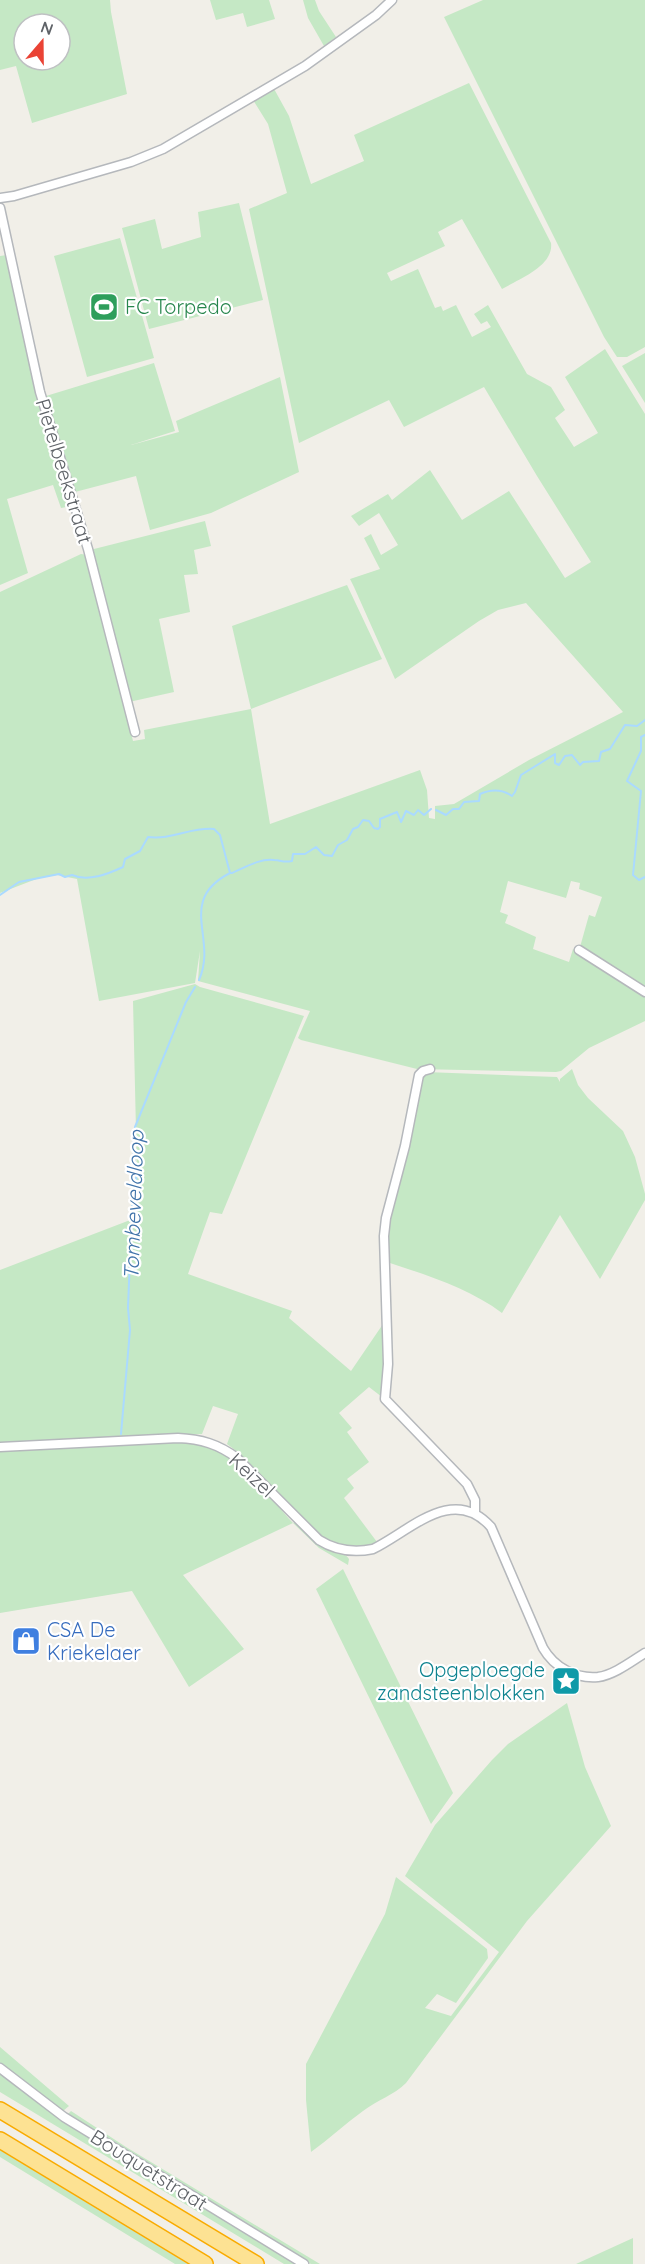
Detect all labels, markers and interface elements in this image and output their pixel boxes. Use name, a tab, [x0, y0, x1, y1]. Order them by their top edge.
north arrow	[12, 12, 72, 72]
text: N	[38, 16, 56, 39]
sports icon: FC Torpedo	[88, 291, 120, 323]
place label: FC Torpedo	[125, 294, 232, 319]
street label: Pietelbeekstraat	[31, 395, 98, 547]
water label: Tombeveldloop	[117, 1129, 149, 1280]
street label: Keizel	[224, 1447, 281, 1502]
place label: CSA De Kriekelaer	[47, 1617, 141, 1665]
shop icon: CSA De Kriekelaer	[10, 1625, 42, 1657]
place label: Opgeploegde zandsteenblokken	[377, 1657, 545, 1705]
place icon: Opgeploegde zandsteenblokken	[550, 1665, 582, 1697]
street label: Bouquetstraat	[86, 2124, 213, 2216]

